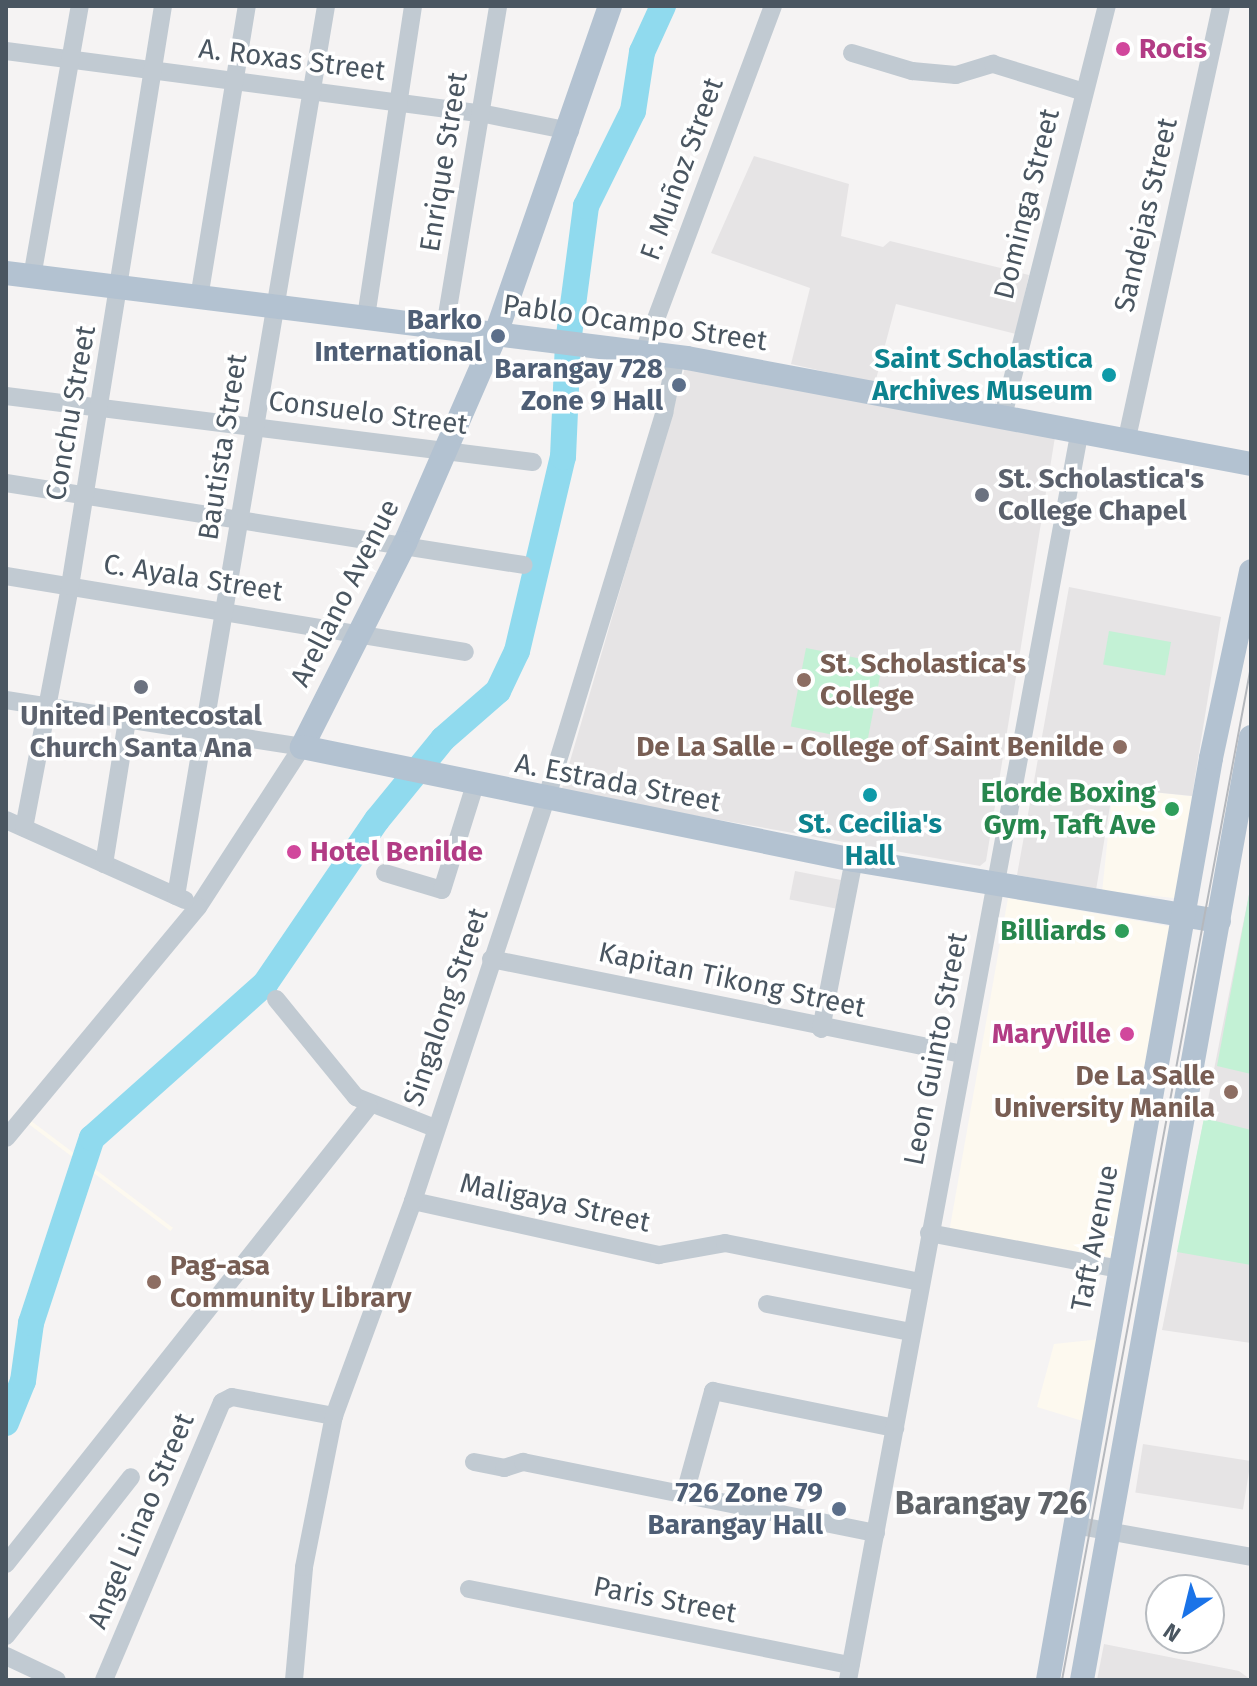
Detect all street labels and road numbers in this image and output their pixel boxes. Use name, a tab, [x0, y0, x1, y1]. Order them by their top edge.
street label: A. Roxas Street	[197, 32, 387, 88]
street label: Enrique Street	[413, 70, 475, 254]
street label: F. Muñoz Street	[633, 73, 731, 265]
street label: Dominga Street	[987, 105, 1067, 303]
street label: Sandejas Street	[1107, 115, 1185, 315]
street label: Pablo Ocampo Street	[501, 288, 769, 358]
street label: Conchu Street	[39, 323, 103, 503]
street label: Bautista Street	[192, 351, 254, 543]
street label: Consuelo Street	[267, 384, 469, 442]
street label: Arellano Avenue	[283, 494, 407, 692]
street label: C. Ayala Street	[101, 547, 285, 609]
street label: A. Estrada Street	[512, 747, 724, 819]
street label: Singalong Street	[396, 904, 496, 1110]
street label: Leon Guinto Street	[897, 930, 975, 1168]
street label: Kapitan Tikong Street	[595, 935, 869, 1025]
street label: Taft Avenue	[1064, 1162, 1126, 1314]
street label: Maligaya Street	[457, 1166, 653, 1240]
street label: Angel Linao Street	[80, 1408, 202, 1634]
street label: Paris Street	[591, 1570, 739, 1630]

